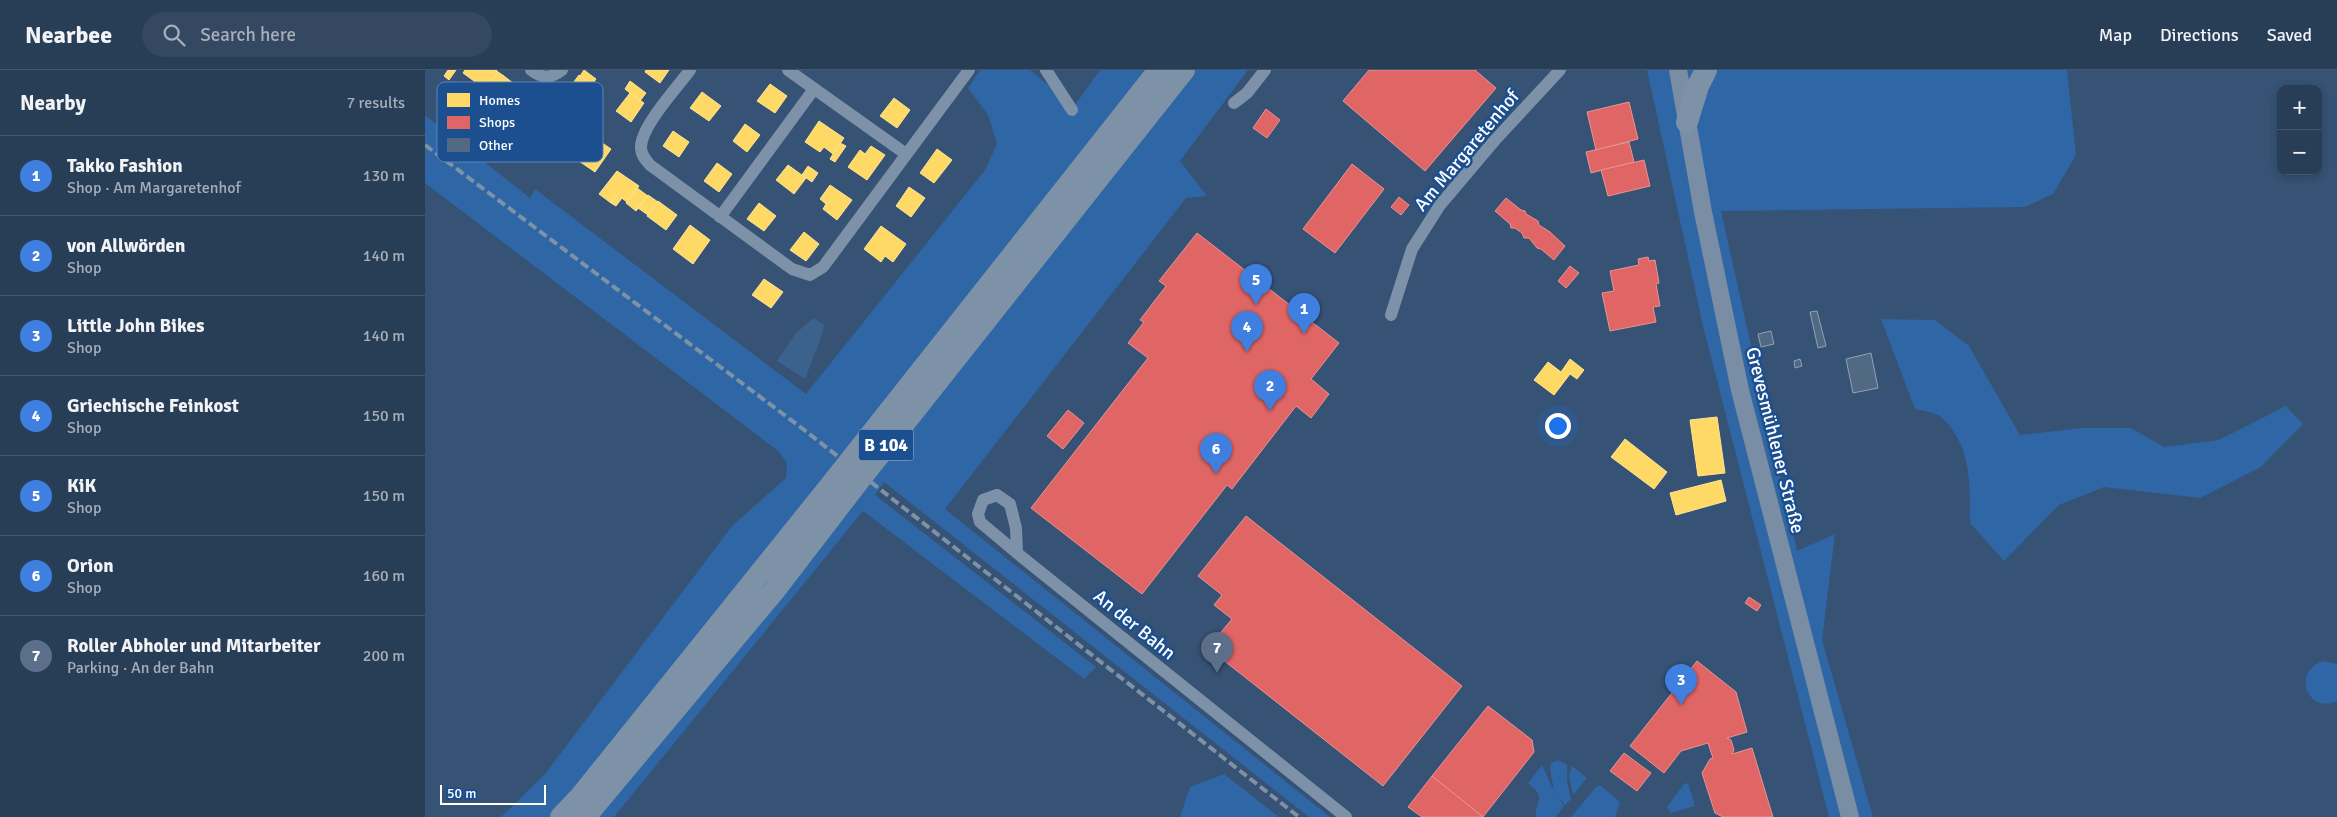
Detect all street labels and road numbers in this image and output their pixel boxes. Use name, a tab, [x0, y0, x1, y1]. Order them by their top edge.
street label: Am Margaretenhof	[1409, 84, 1526, 216]
street label: Grevesmühlener Straße	[1740, 345, 1810, 536]
road number: B 104	[859, 430, 913, 460]
street label: An der Bahn	[1088, 584, 1180, 665]

